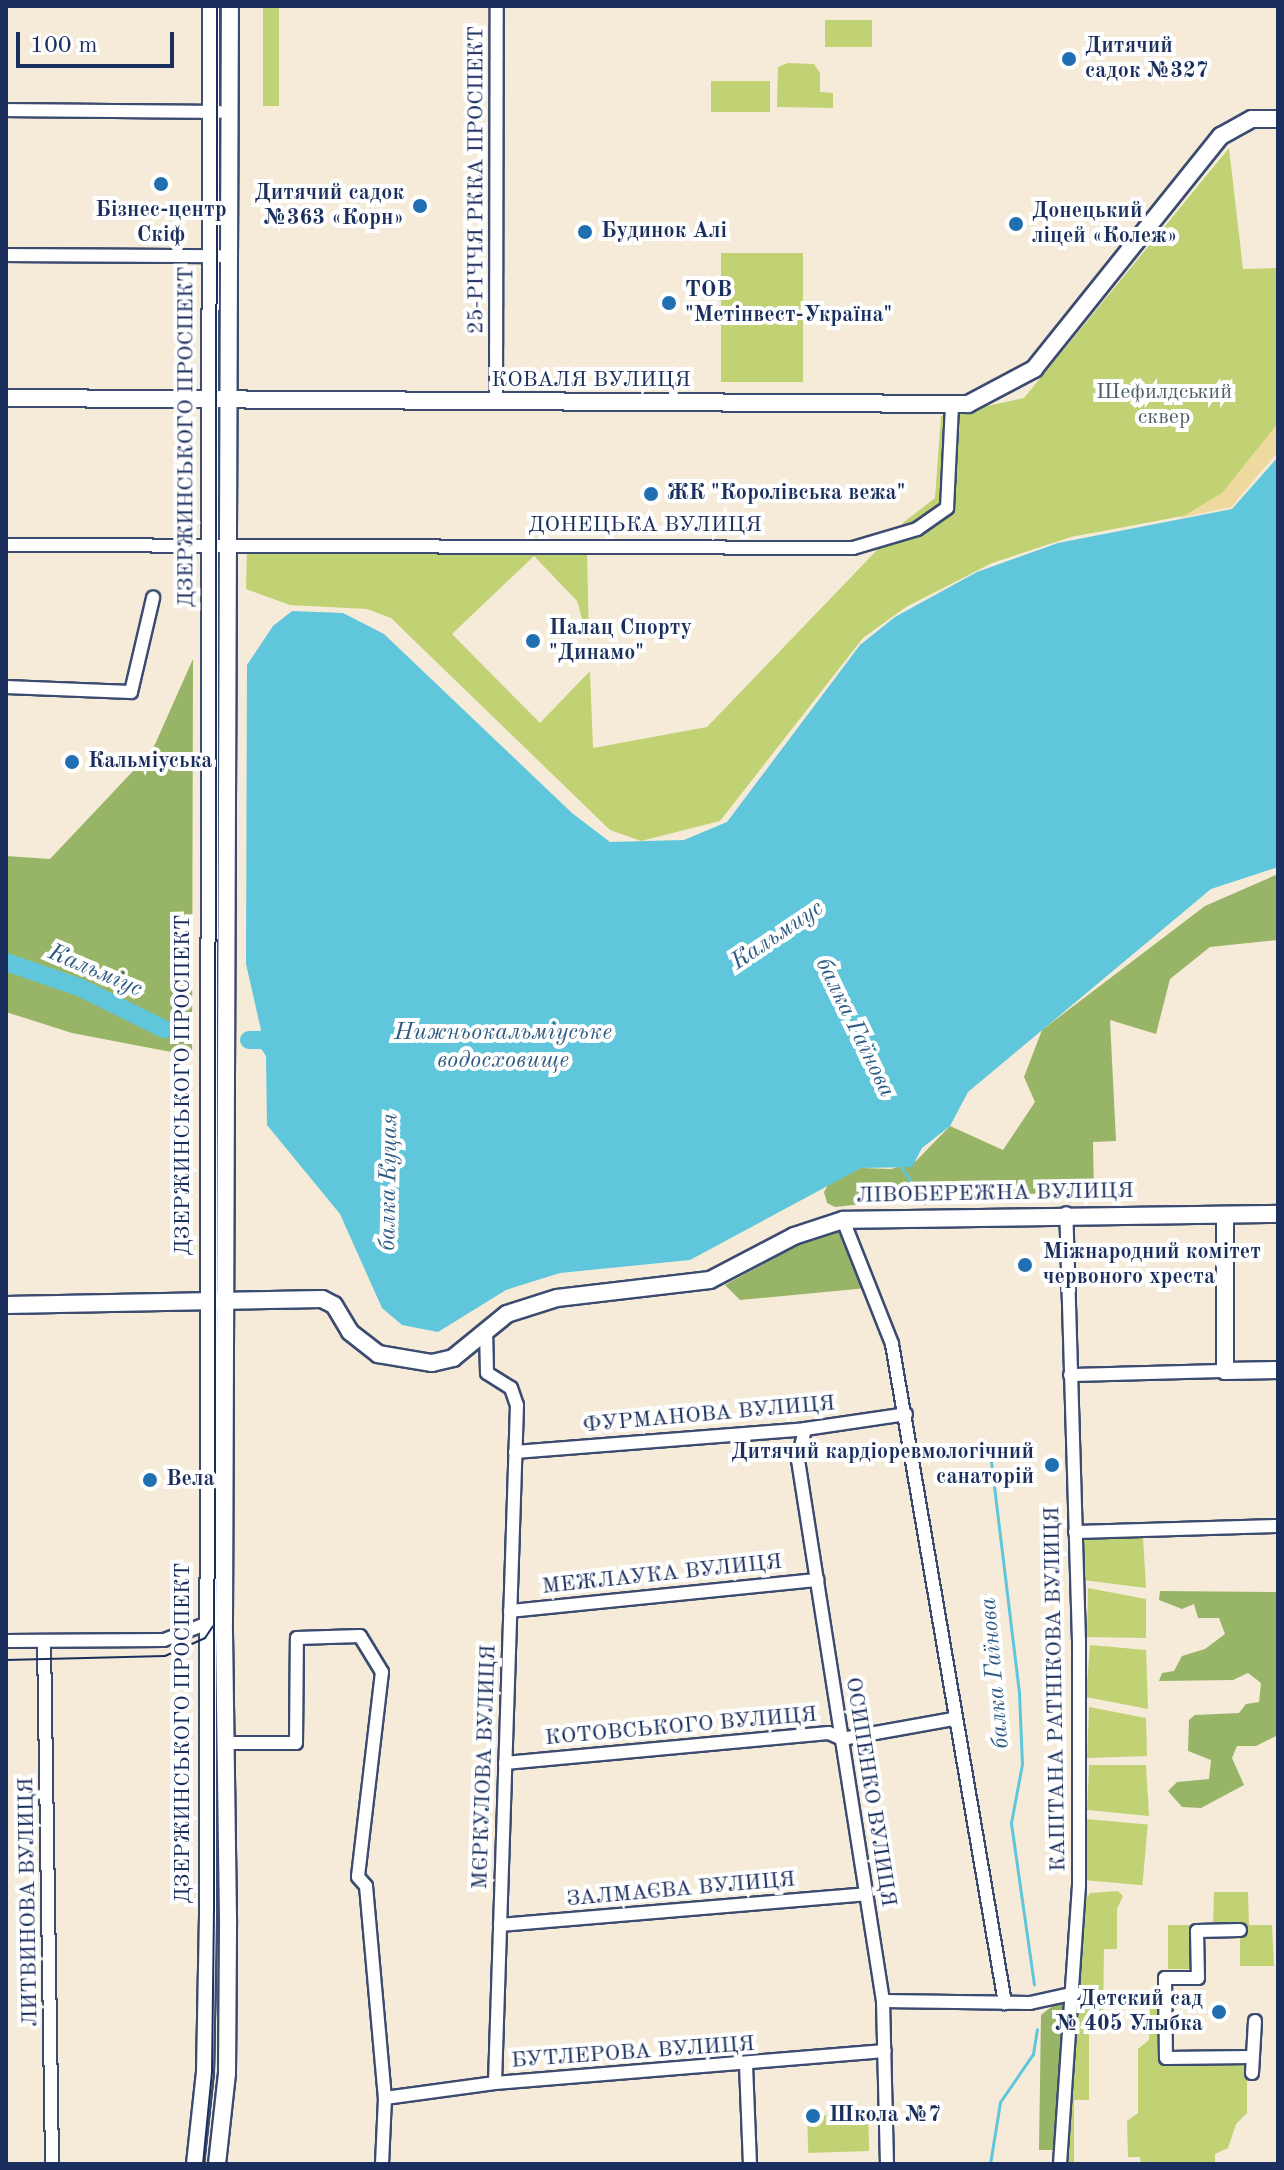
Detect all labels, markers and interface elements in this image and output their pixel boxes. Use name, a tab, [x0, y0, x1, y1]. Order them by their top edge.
scale bar	[20, 16, 178, 66]
street label: 25-РІЧЧЯ РККА ПРОСПЕКТ	[464, 26, 490, 334]
place label: Дитячий садок №327	[1085, 33, 1208, 84]
text: 100 m	[30, 34, 98, 58]
marker: Дитячий садок №327	[1060, 50, 1078, 68]
marker: Бізнес-центр Скіф	[152, 175, 170, 193]
place label: Дитячий садок №363 «Корн»	[254, 180, 404, 232]
place label: Бізнес-центр Скіф	[95, 197, 227, 248]
marker: Дитячий садок №363 «Корн»	[411, 197, 429, 215]
place label: Донецький ліцей «Колеж»	[1032, 198, 1178, 250]
marker: Донецький ліцей «Колеж»	[1007, 215, 1025, 233]
place label: Будинок Алі	[601, 219, 727, 245]
marker: Будинок Алі	[576, 223, 594, 241]
street label: ДЗЕРЖИНСЬКОГО ПРОСПЕКТ	[174, 267, 200, 607]
place label: ТОВ "Метінвест-Україна"	[685, 277, 892, 328]
marker: ТОВ "Метінвест-Україна"	[660, 294, 678, 312]
street label: КОВАЛЯ ВУЛИЦЯ	[491, 368, 691, 394]
park label: Шефилдський сквер	[1096, 379, 1232, 430]
place label: ЖК "Королівська вежа"	[667, 481, 905, 507]
marker: ЖК "Королівська вежа"	[642, 485, 660, 503]
street label: ДОНЕЦЬКА ВУЛИЦЯ	[528, 513, 762, 539]
place label: Палац Спорту "Динамо"	[549, 615, 692, 666]
marker: Палац Спорту "Динамо"	[524, 632, 542, 650]
place label: Кальміуська	[88, 749, 212, 775]
marker: Кальміуська	[63, 753, 81, 771]
water label: Кальмиус	[726, 895, 830, 977]
street label: ДЗЕРЖИНСЬКОГО ПРОСПЕКТ	[171, 915, 197, 1255]
water label: Кальміус	[43, 939, 147, 1005]
water label: балка Гаїнова	[808, 953, 900, 1103]
water label: Нижньокальміуське водосховище	[394, 1020, 612, 1076]
water label: балка Куцая	[374, 1113, 406, 1251]
street label: ЛІВОБЕРЕЖНА ВУЛИЦЯ	[856, 1178, 1134, 1210]
place label: Міжнародний комітет червоного хреста	[1043, 1239, 1261, 1290]
marker: Міжнародний комітет червоного хреста	[1014, 1254, 1036, 1276]
street label: ФУРМАНОВА ВУЛИЦЯ	[582, 1391, 836, 1439]
place label: Дитячий кардіоревмологічний санаторій	[731, 1439, 1034, 1490]
marker: Дитячий кардіоревмологічний санаторій	[1041, 1454, 1063, 1476]
place label: Вела	[166, 1467, 215, 1493]
marker: Вела	[141, 1471, 159, 1489]
street label: КАПІТАНА РАТНІКОВА ВУЛИЦЯ	[1040, 1506, 1072, 1872]
street label: МЕЖЛАУКА ВУЛИЦЯ	[541, 1549, 783, 1601]
street label: ДЗЕРЖИНСЬКОГО ПРОСПЕКТ	[171, 1563, 197, 1903]
water label: балка Гаїнова	[975, 1596, 1017, 1750]
street label: МЄРКУЛОВА ВУЛИЦЯ	[468, 1644, 502, 1890]
street label: ОСИПЕНКО ВУЛИЦЯ	[839, 1675, 901, 1909]
street label: КОТОВСЬКОГО ВУЛИЦЯ	[544, 1702, 818, 1752]
street label: ЛИТВИНОВА ВУЛИЦЯ	[14, 1777, 44, 2027]
street label: ЗАЛМАЄВА ВУЛИЦЯ	[565, 1867, 797, 1913]
place label: Детский сад № 405 Улыбка	[1055, 1986, 1203, 2038]
marker: Детский сад № 405 Улыбка	[1210, 2003, 1228, 2021]
street label: БУТЛЕРОВА ВУЛИЦЯ	[510, 2031, 756, 2075]
place label: Школа №7	[829, 2103, 941, 2129]
marker: Школа №7	[804, 2107, 822, 2125]

